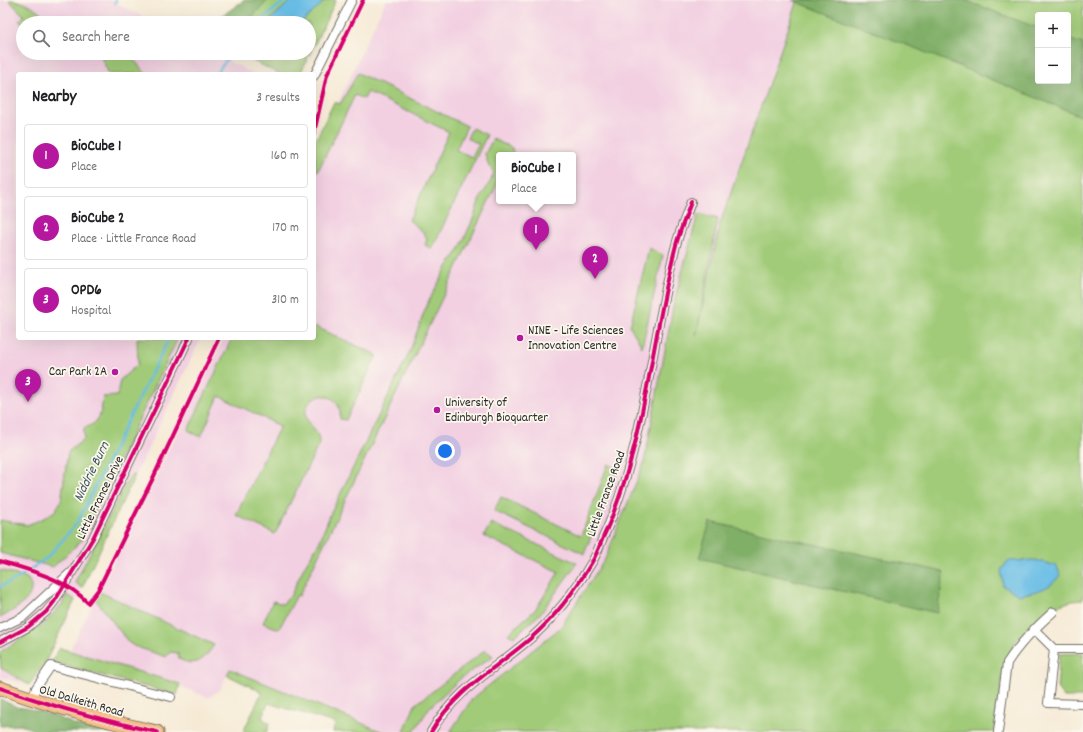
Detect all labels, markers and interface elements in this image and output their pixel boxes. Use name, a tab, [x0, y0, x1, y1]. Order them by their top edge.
map controls	[1035, 12, 1071, 84]
button: +	[1035, 12, 1071, 48]
search box	[16, 16, 316, 60]
icon: search	[30, 27, 52, 49]
text: Search here	[62, 27, 130, 49]
button: −	[1035, 48, 1071, 84]
text: Nearby	[32, 86, 76, 110]
text: 3 results	[256, 89, 300, 108]
text: BioCube 1	[71, 136, 121, 158]
text: 1	[45, 147, 47, 166]
text: 160 m	[271, 147, 299, 166]
popup	[496, 152, 576, 204]
text: Place	[71, 158, 97, 177]
text: BioCube 1	[511, 158, 561, 180]
text: Place	[511, 180, 537, 199]
text: BioCube 2	[71, 208, 125, 230]
pin: 1	[523, 217, 549, 250]
text: 2	[43, 219, 49, 238]
text: 170 m	[272, 219, 299, 238]
text: Place · Little France Road	[71, 230, 196, 249]
pin: 2	[582, 246, 608, 279]
text: OPD6	[71, 280, 102, 302]
text: 3	[43, 291, 49, 310]
text: 310 m	[271, 291, 299, 310]
text: Hospital	[71, 302, 111, 321]
place label: NINE - Life Sciences Innovation Centre	[528, 322, 624, 356]
marker: NINE - Life Sciences Innovation Centre	[515, 333, 525, 343]
place label: Car Park 2A	[49, 363, 107, 382]
marker: Car Park 2A	[110, 367, 120, 377]
pin: 3	[15, 369, 41, 402]
place label: University of Edinburgh Bioquarter	[445, 394, 548, 428]
marker: University of Edinburgh Bioquarter	[432, 405, 442, 415]
water label: Niddrie Burn	[69, 438, 115, 505]
your location	[435, 441, 455, 461]
street label: Little France Road	[583, 448, 631, 540]
street label: Little France Drive	[73, 453, 130, 543]
street label: Old Dalkeith Road	[37, 681, 125, 723]

